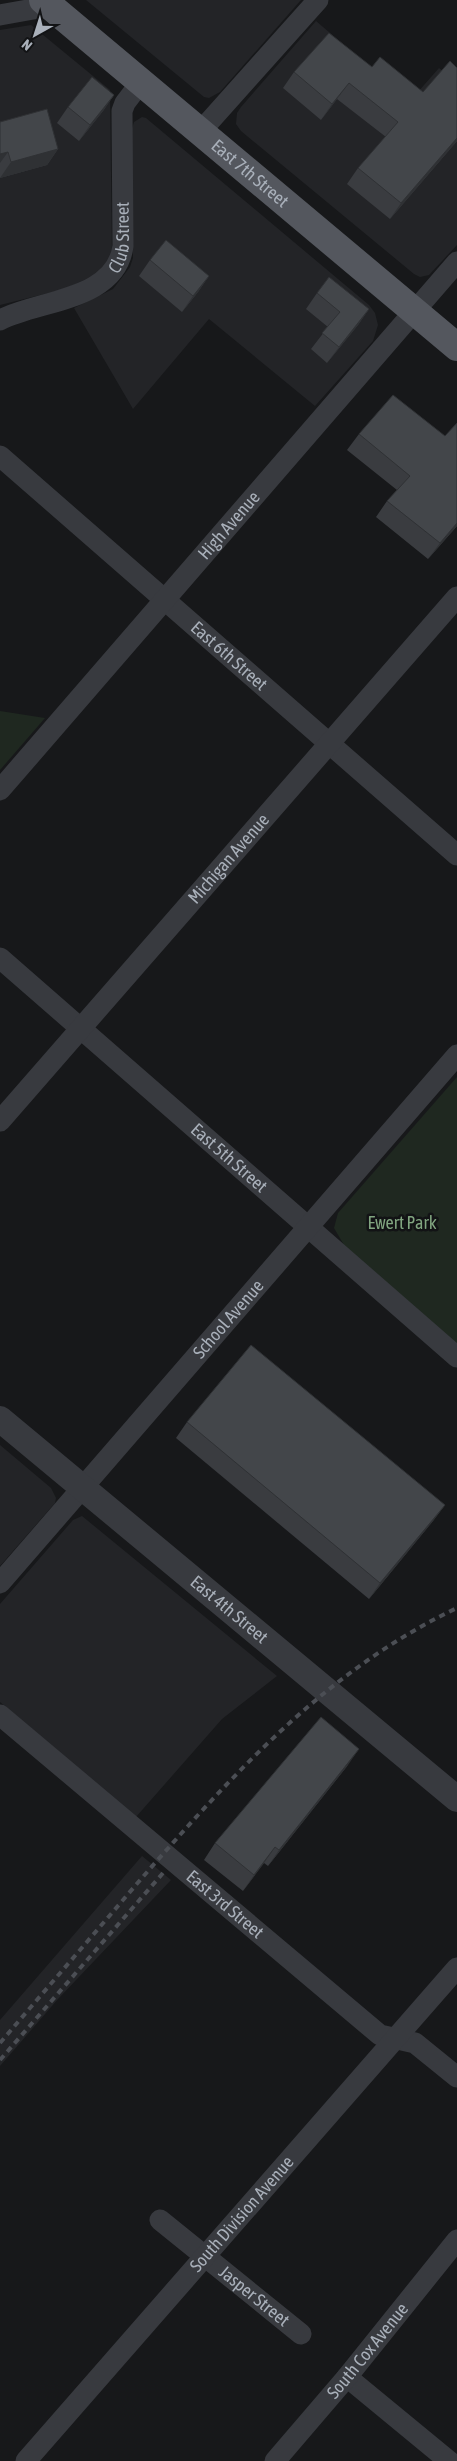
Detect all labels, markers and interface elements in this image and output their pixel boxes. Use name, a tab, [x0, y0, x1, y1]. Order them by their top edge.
north arrow	[10, 10, 60, 60]
text: N	[19, 36, 35, 54]
street label: East 7th Street	[207, 135, 293, 211]
street label: Club Street	[103, 202, 133, 277]
street label: High Avenue	[193, 487, 264, 563]
street label: East 6th Street	[187, 617, 272, 695]
street label: Michigan Avenue	[183, 809, 273, 908]
street label: East 5th Street	[187, 1119, 272, 1197]
park label: Ewert Park	[367, 1212, 437, 1233]
street label: School Avenue	[188, 1275, 268, 1362]
street label: East 4th Street	[186, 1571, 272, 1647]
street label: East 3rd Street	[182, 1866, 268, 1942]
street label: South Division Avenue	[185, 2151, 298, 2276]
street label: Jasper Street	[215, 2261, 294, 2330]
street label: South Cox Avenue	[322, 2298, 412, 2403]

